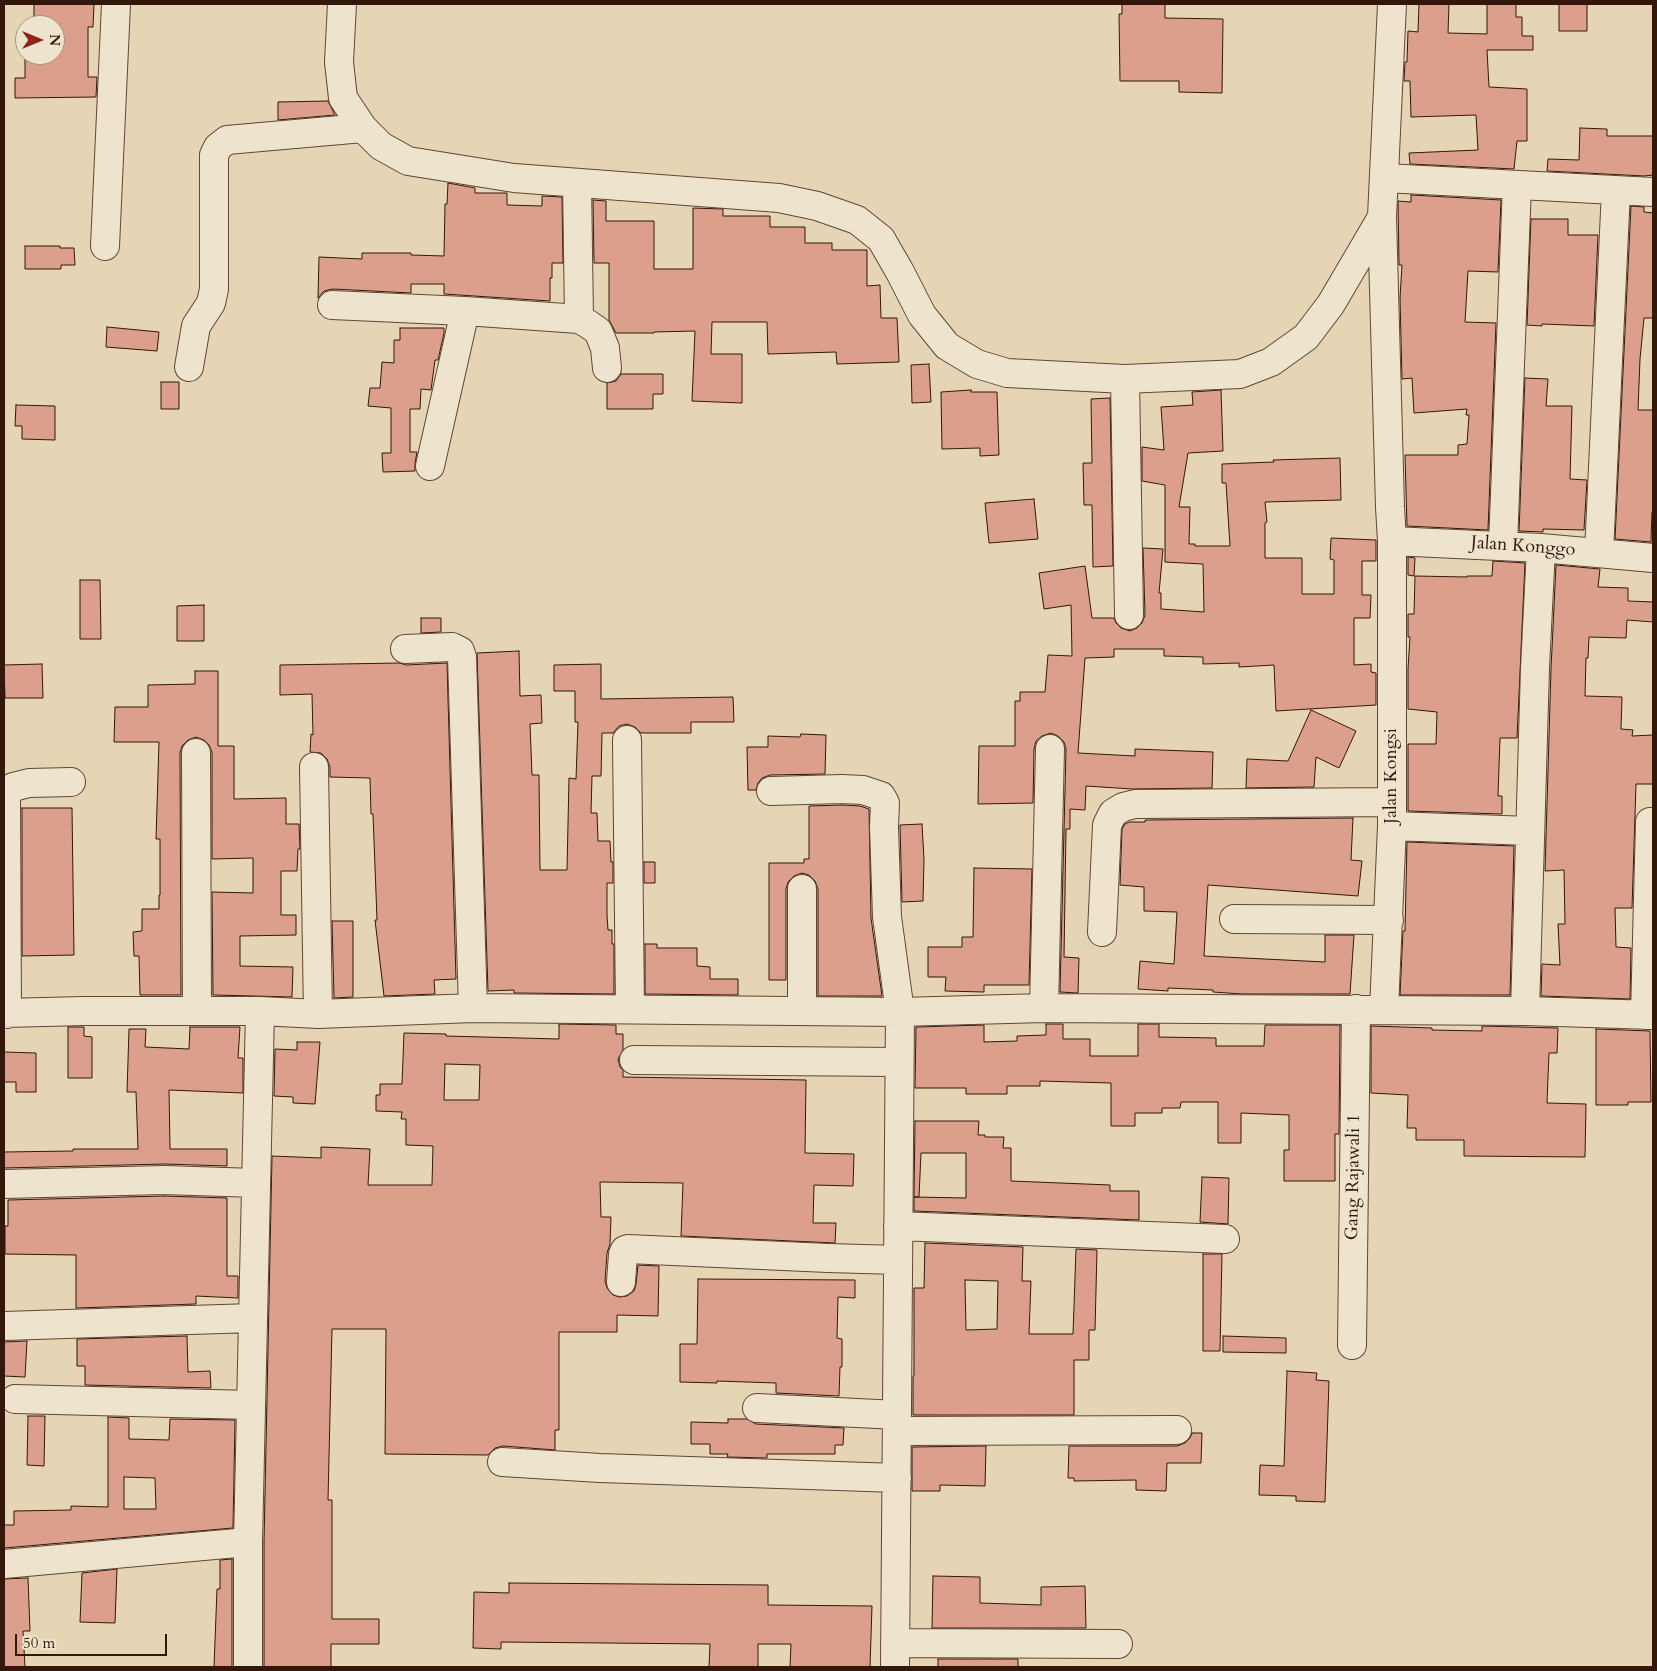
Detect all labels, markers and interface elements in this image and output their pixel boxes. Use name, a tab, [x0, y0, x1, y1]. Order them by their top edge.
north arrow	[15, 15, 65, 65]
text: N	[45, 34, 64, 46]
street label: Jalan Konggo	[1470, 533, 1576, 561]
street label: Jalan Kongsi	[1381, 728, 1403, 824]
street label: Gang Rajawali 1	[1342, 1114, 1366, 1240]
scale bar	[18, 1624, 170, 1656]
text: 50 m	[23, 1633, 55, 1653]

